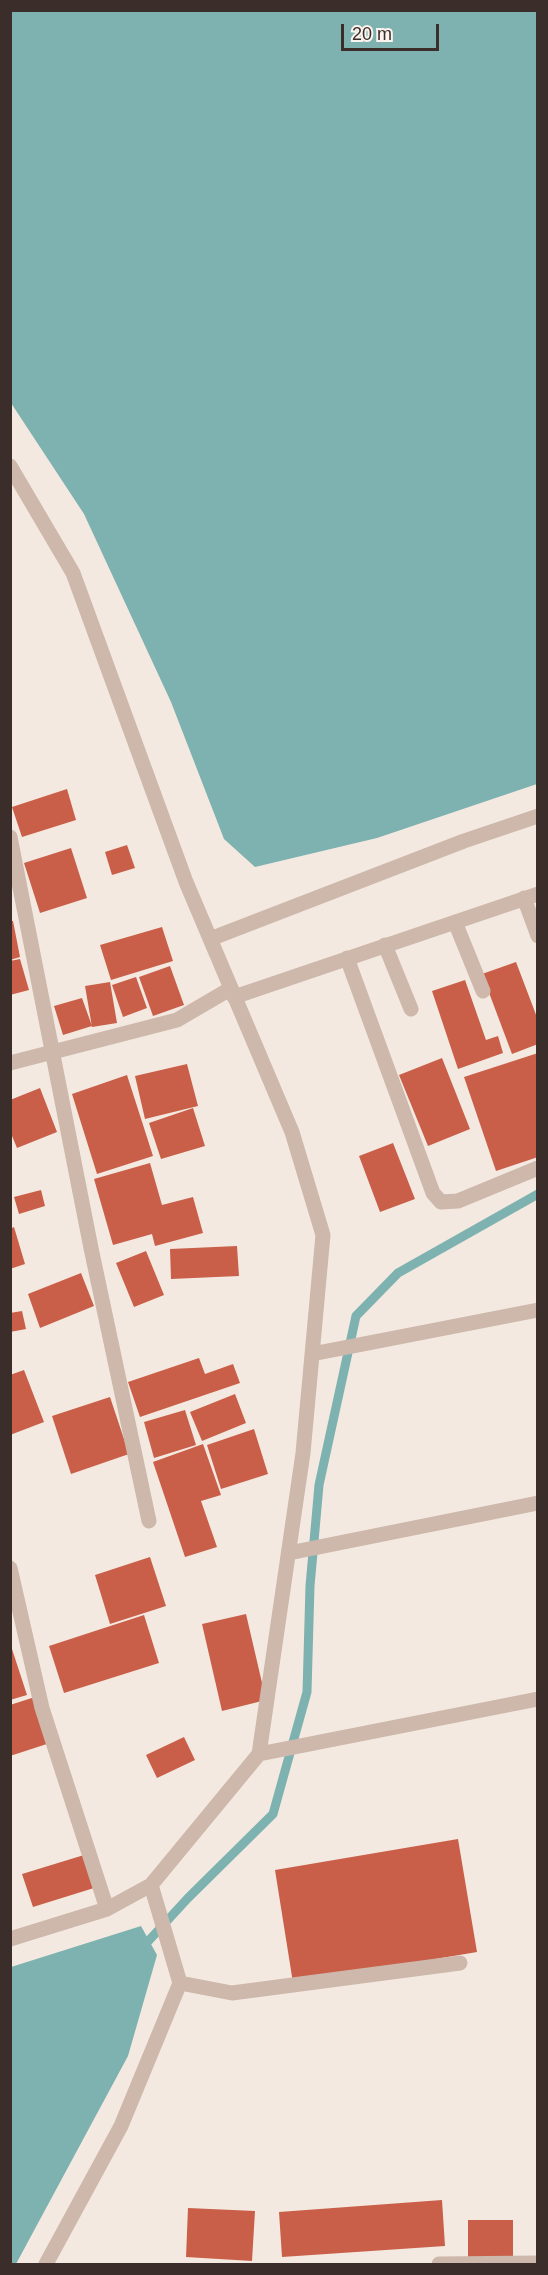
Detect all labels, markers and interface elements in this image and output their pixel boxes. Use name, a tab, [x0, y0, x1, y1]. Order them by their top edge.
scale bar	[344, 12, 442, 50]
text: 20 m	[352, 24, 392, 44]

